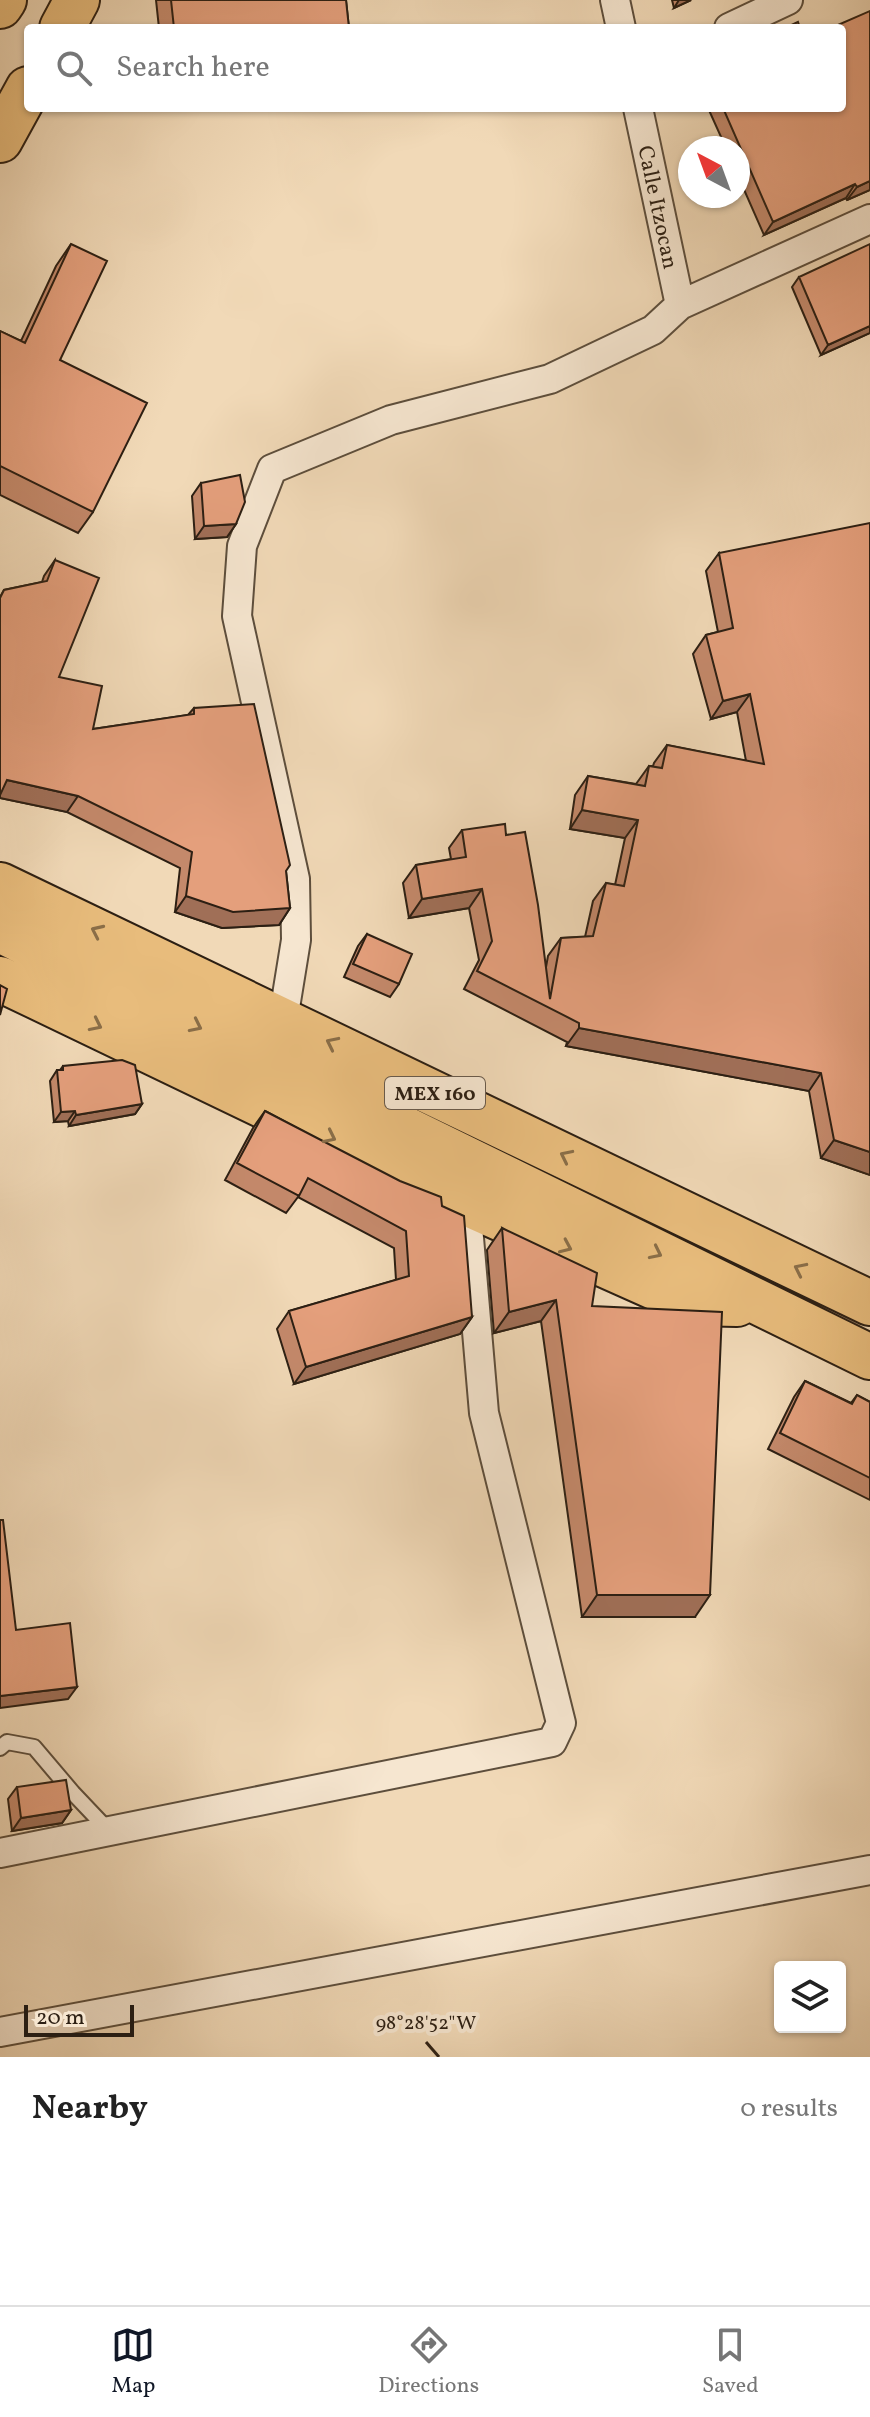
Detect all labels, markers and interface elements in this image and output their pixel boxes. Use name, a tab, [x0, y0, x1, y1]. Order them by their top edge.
search box	[24, 24, 846, 112]
icon: search	[52, 46, 96, 90]
text: Search here	[116, 47, 270, 89]
north arrow	[678, 136, 750, 208]
street label: Calle Itzocan	[628, 143, 685, 272]
one-way arrow	[91, 925, 105, 941]
one-way arrow	[87, 1015, 102, 1031]
one-way arrow	[187, 1017, 202, 1032]
one-way arrow	[325, 1037, 340, 1053]
road number: MEX 160	[385, 1077, 485, 1109]
one-way arrow	[322, 1127, 336, 1143]
one-way arrow	[559, 1150, 574, 1166]
one-way arrow	[557, 1237, 572, 1253]
one-way arrow	[648, 1243, 663, 1258]
one-way arrow	[793, 1263, 808, 1279]
map controls	[774, 1961, 846, 2033]
button: layers	[774, 1961, 846, 2033]
scale bar	[24, 2001, 134, 2037]
text: 20 m	[36, 2003, 85, 2034]
text: 98°28'52"W	[376, 2010, 476, 2038]
text: Nearby	[32, 2086, 148, 2133]
text: 0 results	[740, 2091, 838, 2127]
tab: Map	[111, 2323, 155, 2402]
tab: Directions	[378, 2323, 479, 2402]
tab: Saved	[702, 2323, 759, 2402]

